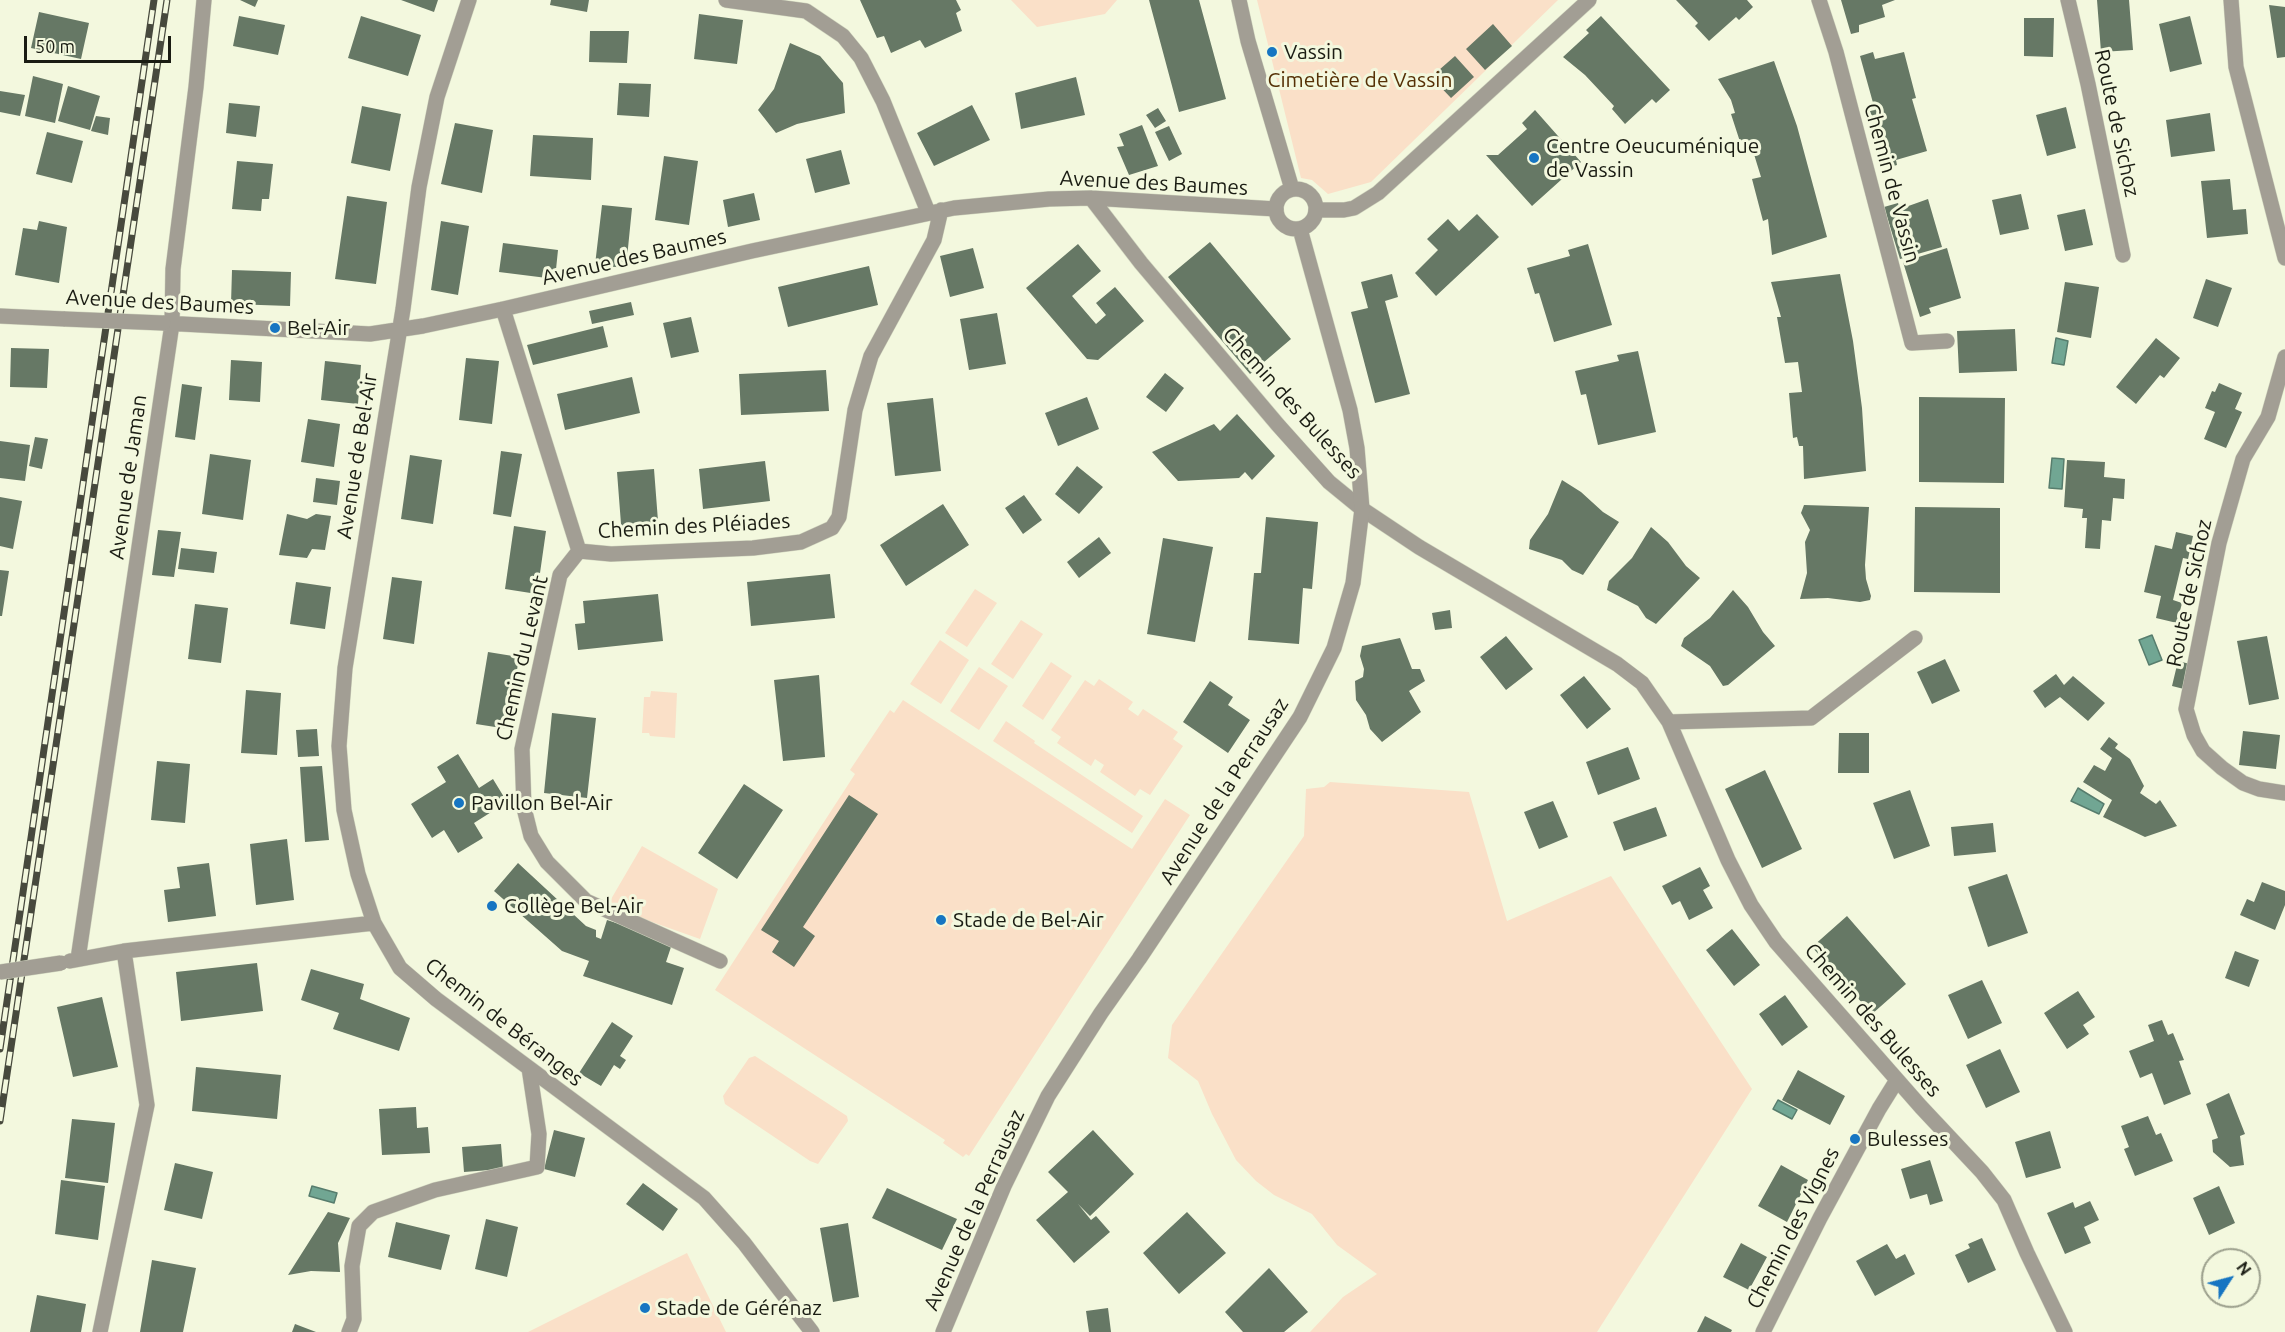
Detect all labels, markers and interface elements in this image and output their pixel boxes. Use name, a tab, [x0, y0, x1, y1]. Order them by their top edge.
scale bar	[27, 24, 174, 62]
text: 50 m	[35, 36, 75, 56]
place label: Vassin	[1284, 39, 1343, 65]
marker: Vassin	[1265, 45, 1279, 59]
street label: Route de Sichoz	[2089, 47, 2145, 199]
park label: Cimetière de Vassin	[1268, 67, 1452, 93]
street label: Chemin de Vassin	[1859, 100, 1925, 266]
place label: Centre Oeucuménique de Vassin	[1546, 133, 1759, 183]
marker: Centre Oeucuménique de Vassin	[1527, 151, 1541, 165]
street label: Avenue des Baumes	[1059, 165, 1249, 201]
street label: Avenue des Baumes	[539, 224, 729, 290]
street label: Avenue des Baumes	[65, 284, 255, 320]
place label: Bel-Air	[287, 315, 350, 341]
marker: Bel-Air	[268, 321, 282, 335]
street label: Chemin des Bulesses	[1217, 322, 1367, 484]
street label: Avenue de Bel-Air	[331, 371, 383, 541]
street label: Avenue de Jaman	[104, 393, 152, 561]
street label: Chemin des Pléiades	[597, 508, 791, 544]
street label: Route de Sichoz	[2161, 517, 2217, 669]
street label: Chemin du Levant	[491, 573, 553, 743]
street label: Avenue de la Perrausaz	[1154, 693, 1294, 889]
place label: Pavillon Bel-Air	[471, 790, 613, 816]
marker: Pavillon Bel-Air	[452, 796, 466, 810]
place label: Collège Bel-Air	[504, 893, 643, 919]
marker: Collège Bel-Air	[485, 899, 499, 913]
place label: Stade de Bel-Air	[953, 907, 1104, 933]
marker: Stade de Bel-Air	[934, 913, 948, 927]
street label: Chemin des Bulesses	[1799, 938, 1947, 1102]
street label: Chemin de Béranges	[420, 952, 588, 1092]
street label: Avenue de la Perrausaz	[918, 1106, 1030, 1314]
place label: Bulesses	[1867, 1126, 1948, 1152]
marker: Bulesses	[1848, 1132, 1862, 1146]
street label: Chemin des Vignes	[1741, 1143, 1845, 1313]
north arrow	[2201, 1248, 2261, 1308]
text: N	[2233, 1258, 2255, 1279]
place label: Stade de Gérénaz	[657, 1295, 822, 1321]
marker: Stade de Gérénaz	[638, 1301, 652, 1315]

